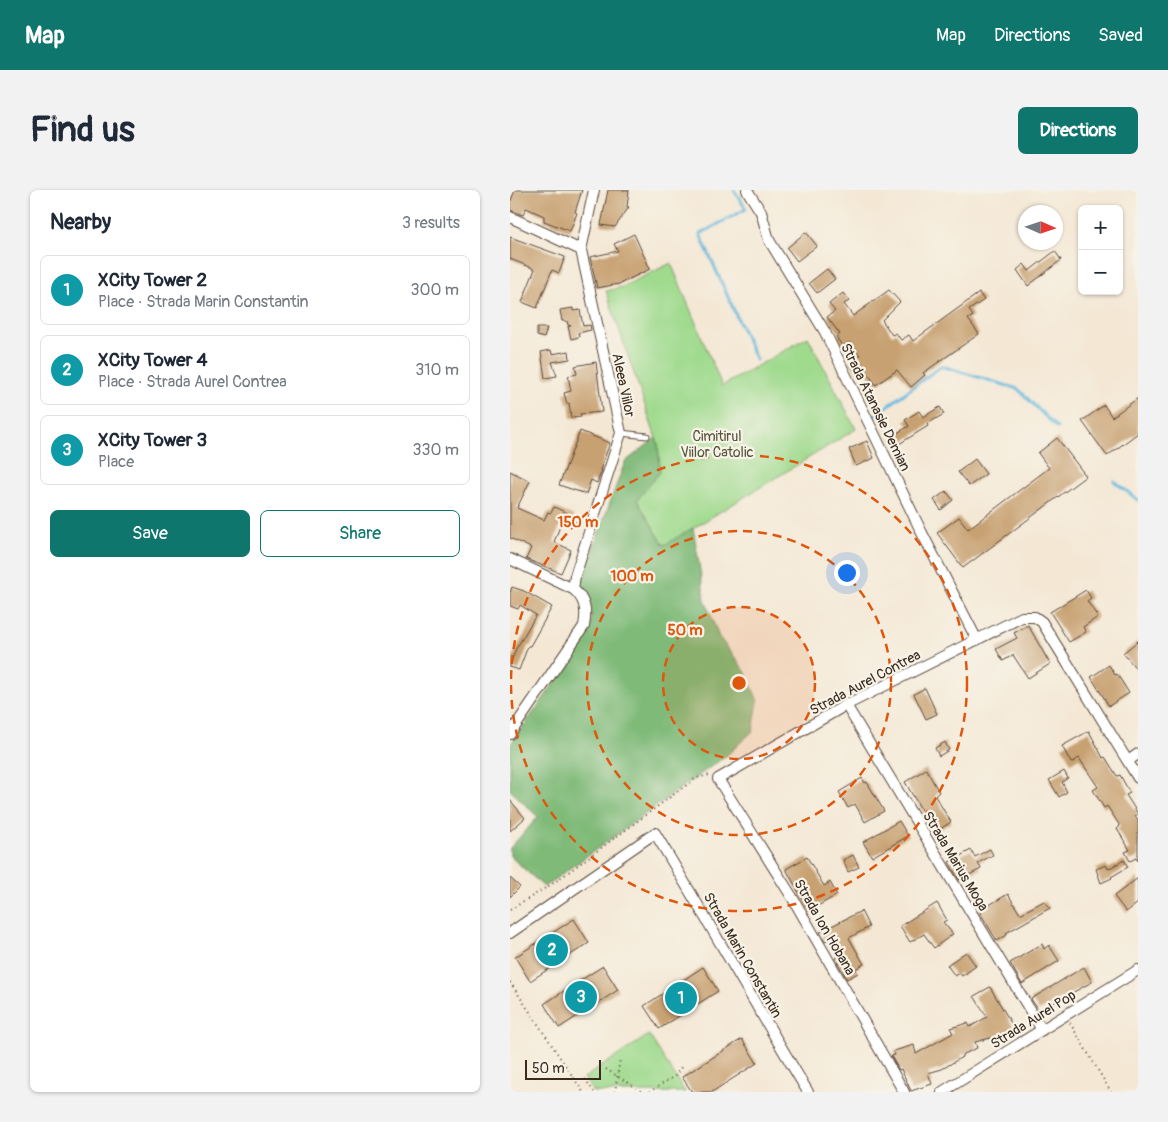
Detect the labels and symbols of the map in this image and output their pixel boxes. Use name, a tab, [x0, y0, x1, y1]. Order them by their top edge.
north arrow	[1018, 205, 1063, 250]
street label: Strada Atanasie Demian	[837, 341, 914, 474]
street label: Aleea Viilor	[608, 352, 639, 419]
park label: Cimitirul Viilor Catolic	[680, 428, 754, 461]
text: 150 m	[558, 513, 598, 532]
your location	[834, 560, 860, 586]
text: 100 m	[611, 567, 653, 586]
text: 50 m	[668, 621, 702, 640]
street label: Strada Aurel Contrea	[807, 646, 923, 719]
centre of rings	[730, 674, 748, 692]
street label: Strada Marius Moga	[919, 808, 992, 914]
street label: Strada Ion Hobana	[790, 876, 859, 978]
street label: Strada Marin Constantin	[700, 890, 785, 1021]
pin: 2	[536, 931, 568, 969]
pin: 3	[565, 978, 597, 1016]
pin: 1	[665, 979, 697, 1017]
street label: Strada Aurel Pop	[988, 986, 1079, 1052]
scale bar	[525, 1057, 601, 1080]

